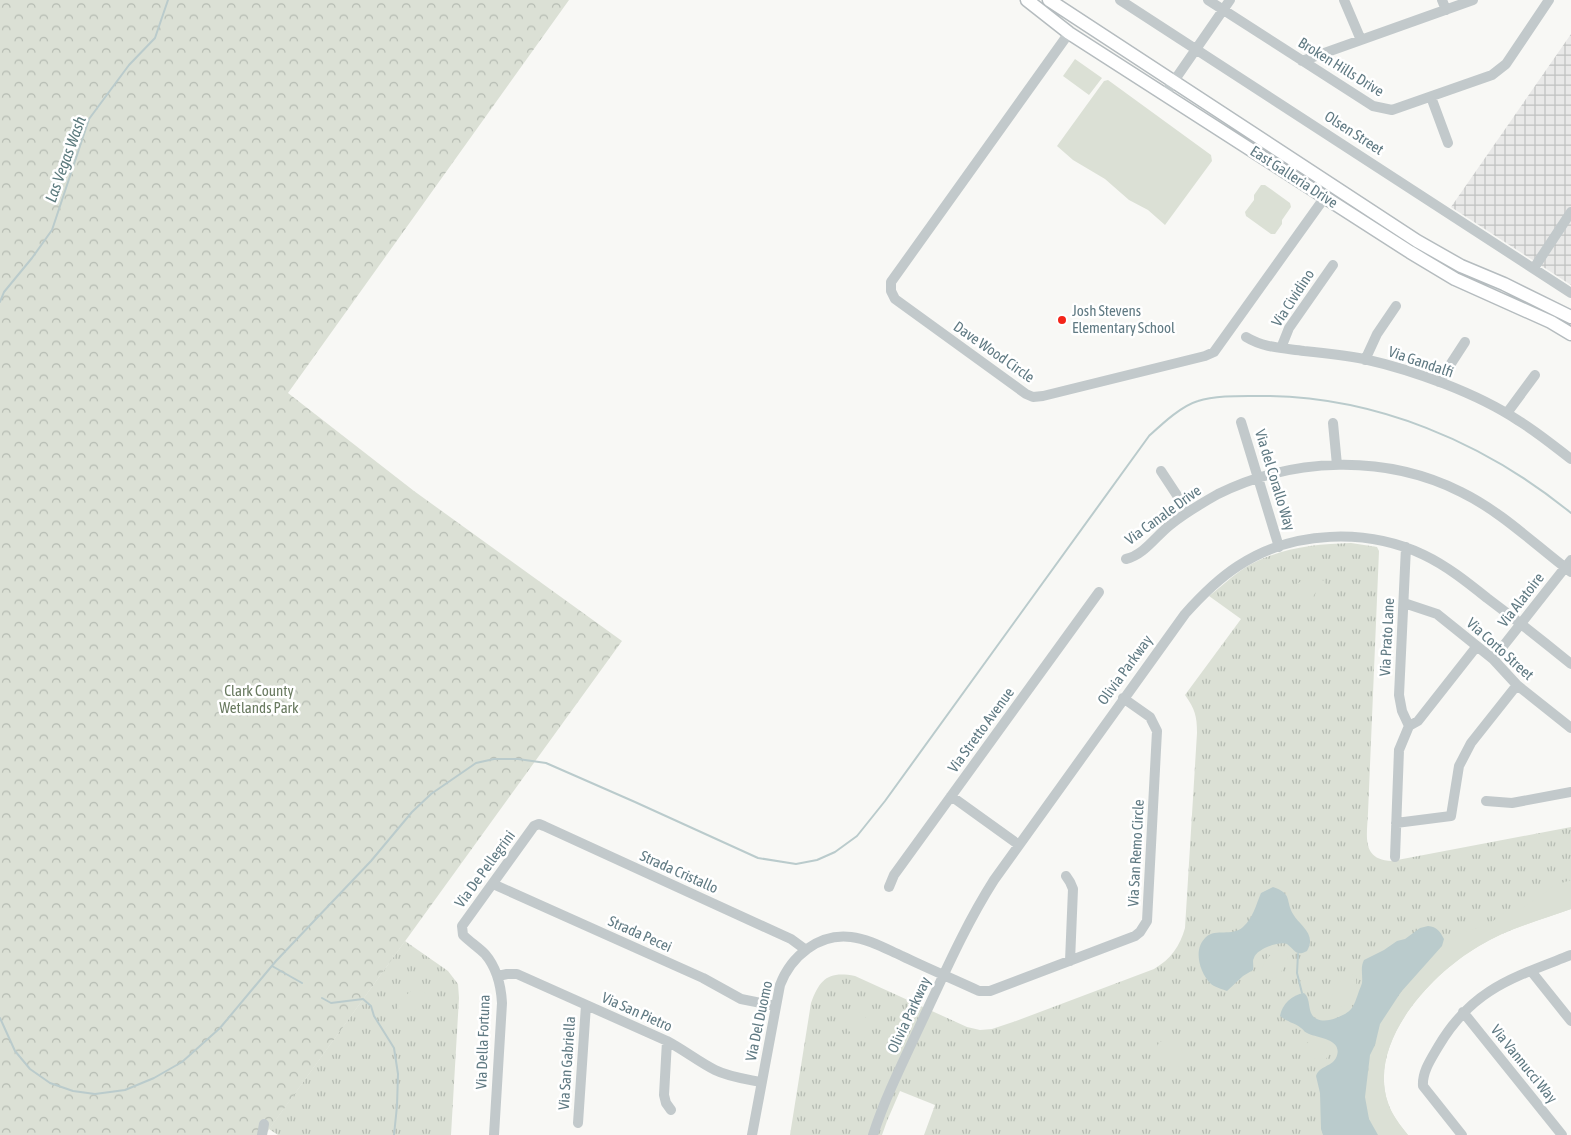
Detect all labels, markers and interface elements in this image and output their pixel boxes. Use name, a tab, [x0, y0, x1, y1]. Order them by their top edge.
street label: Broken Hills Drive	[1295, 34, 1387, 100]
street label: Olsen Street	[1322, 107, 1387, 158]
water label: Las Vegas Wash	[41, 113, 90, 205]
street label: East Galleria Drive	[1247, 142, 1341, 211]
street label: Via Cividino	[1268, 266, 1317, 329]
place label: Josh Stevens Elementary School	[1072, 302, 1175, 336]
marker: Josh Stevens Elementary School	[1056, 314, 1068, 326]
street label: Dave Wood Circle	[951, 317, 1038, 386]
street label: Via Gandalfi	[1386, 342, 1456, 381]
street label: Via del Corallo Way	[1252, 427, 1299, 533]
street label: Via Canale Drive	[1121, 481, 1204, 548]
street label: Via Alatoire	[1494, 569, 1547, 630]
street label: Via Prato Lane	[1376, 597, 1397, 677]
street label: Via Corto Street	[1463, 614, 1537, 683]
street label: Olivia Parkway	[1094, 632, 1156, 708]
park label: Clark County Wetlands Park	[219, 682, 299, 716]
street label: Via Stretto Avenue	[944, 684, 1017, 775]
street label: Via San Remo Circle	[1124, 799, 1147, 907]
street label: Via De Pellegrini	[451, 827, 518, 910]
street label: Strada Cristallo	[637, 847, 721, 896]
street label: Strada Pecei	[606, 912, 675, 955]
street label: Olivia Parkway	[884, 974, 934, 1055]
street label: Via Del Duomo	[742, 979, 775, 1063]
street label: Via San Pietro	[599, 988, 675, 1035]
street label: Via Della Fortuna	[472, 994, 493, 1090]
street label: Via San Gabriella	[555, 1015, 578, 1110]
street label: Via Vannucci Way	[1488, 1021, 1561, 1106]

